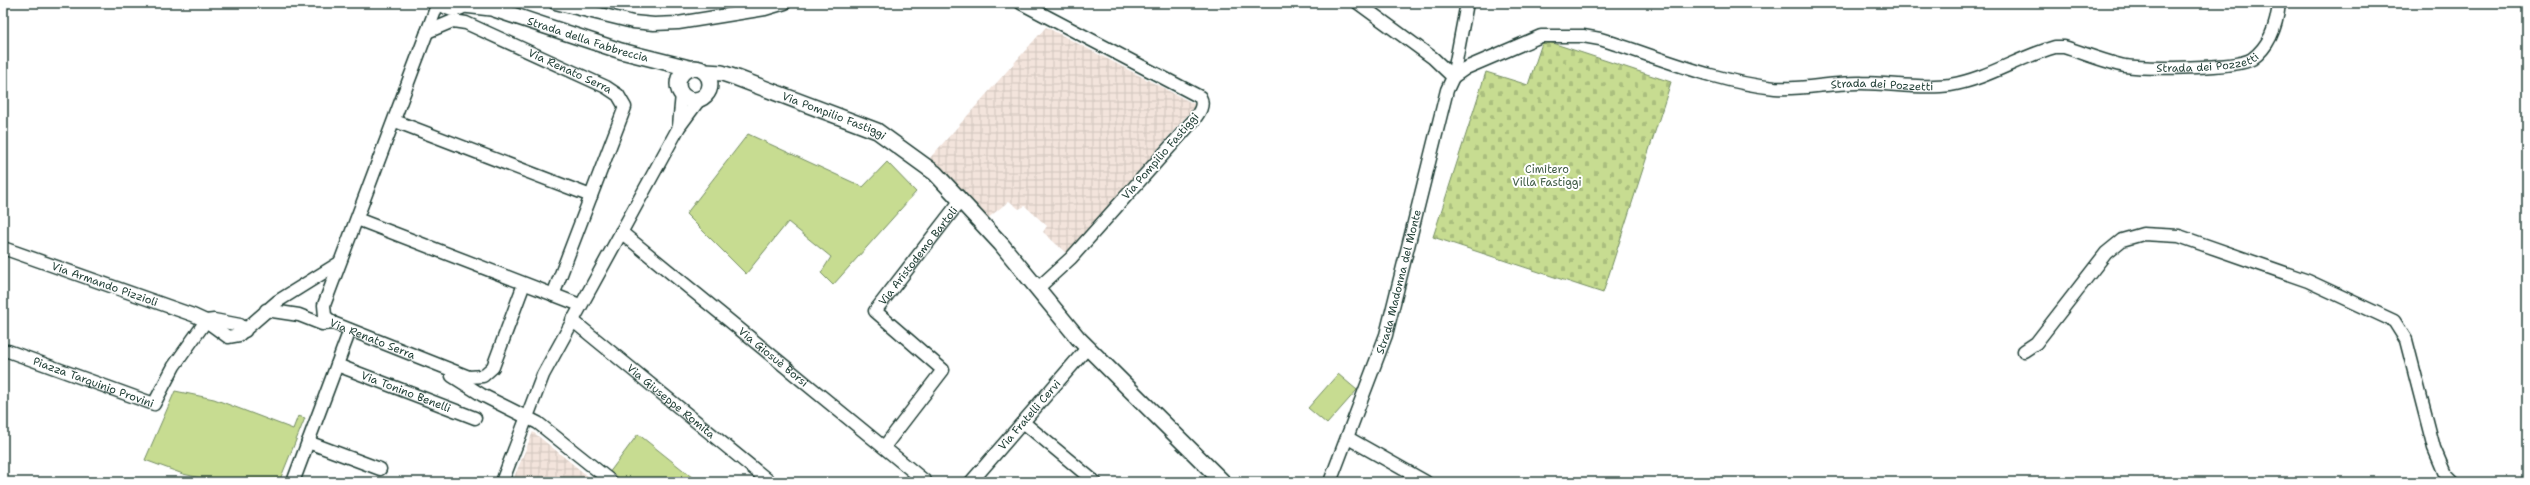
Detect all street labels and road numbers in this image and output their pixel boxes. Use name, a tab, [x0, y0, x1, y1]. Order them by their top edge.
street label: Strada della Fabbreccia	[525, 14, 650, 66]
street label: Via Renato Serra	[526, 45, 615, 97]
street label: Strada dei Pozzetti	[2156, 50, 2262, 76]
street label: Strada dei Pozzetti	[1830, 76, 1933, 94]
street label: Via Pompilio Fastiggi	[780, 89, 889, 143]
street label: Via Pompilio Fastiggi	[1118, 110, 1202, 203]
street label: Via Aristodemo Bartoli	[875, 203, 961, 309]
street label: Strada Madonna del Monte	[1372, 208, 1425, 356]
street label: Via Armando Pizzioli	[50, 259, 160, 310]
street label: Via Renato Serra	[327, 315, 418, 363]
street label: Via Giosuè Borsi	[735, 324, 811, 390]
street label: Piazza Tarquinio Provini	[31, 354, 156, 411]
street label: Via Giuseppe Romita	[623, 361, 718, 442]
street label: Via Tonino Benelli	[359, 368, 453, 416]
street label: Via Fratelli Cervi	[995, 377, 1064, 453]

